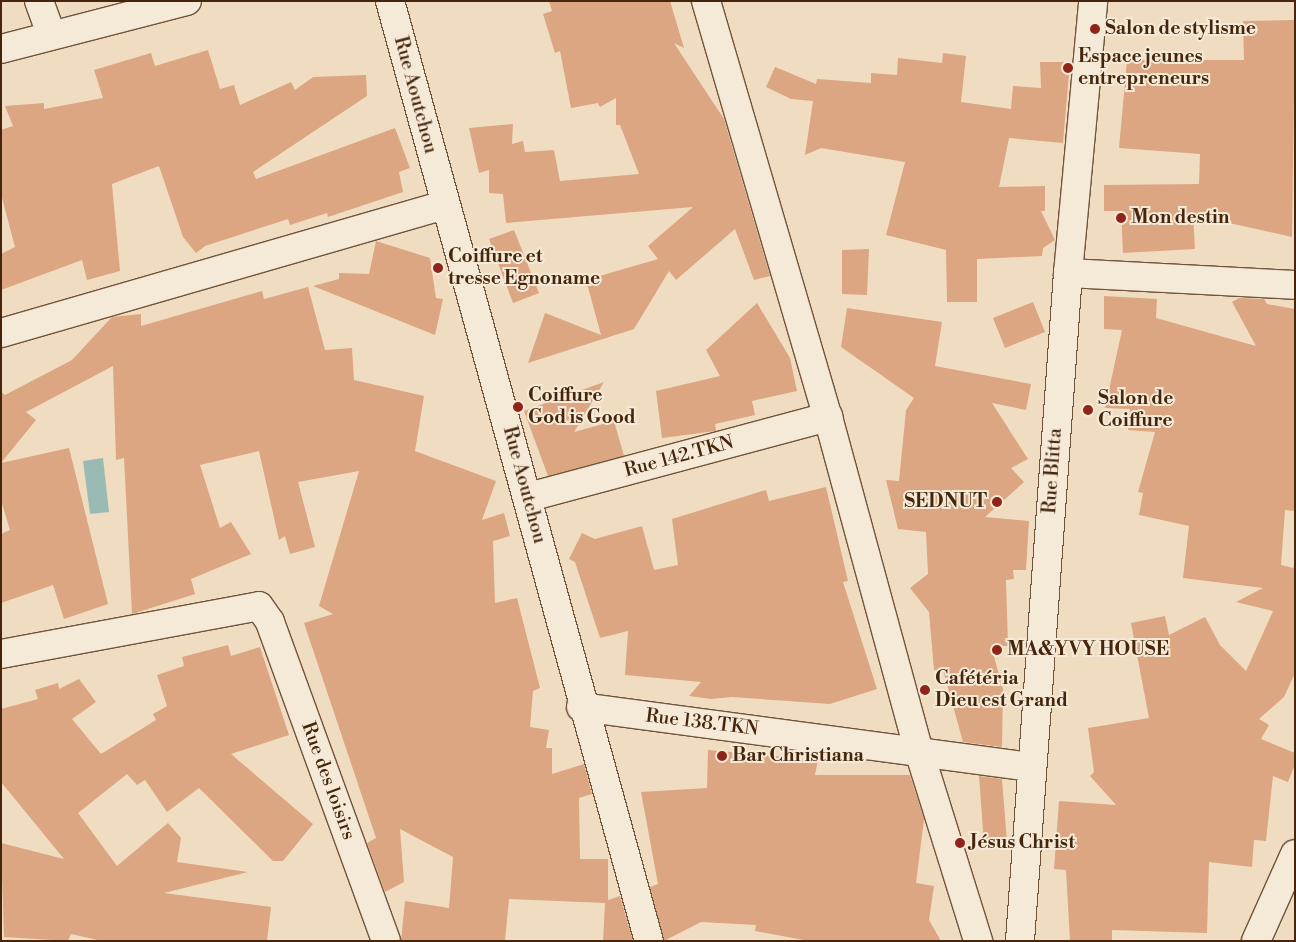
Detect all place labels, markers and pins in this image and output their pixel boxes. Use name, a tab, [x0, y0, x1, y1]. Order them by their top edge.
place label: Salon de stylisme	[1105, 18, 1256, 40]
marker: Salon de stylisme	[1089, 23, 1101, 35]
place label: Espace jeunes entrepreneurs	[1078, 46, 1209, 90]
marker: Espace jeunes entrepreneurs	[1062, 62, 1074, 74]
place label: Mon destin	[1131, 207, 1230, 229]
marker: Mon destin	[1115, 212, 1127, 224]
place label: Coiffure et tresse Egnoname	[448, 246, 600, 290]
marker: Coiffure et tresse Egnoname	[432, 262, 444, 274]
place label: Coiffure God is Good	[528, 385, 636, 429]
place label: Salon de Coiffure	[1098, 388, 1173, 432]
marker: Coiffure God is Good	[512, 401, 524, 413]
marker: Salon de Coiffure	[1082, 404, 1094, 416]
place label: SEDNUT	[904, 491, 987, 513]
marker: SEDNUT	[991, 496, 1003, 508]
place label: MA&YVY HOUSE	[1007, 639, 1169, 661]
marker: MA&YVY HOUSE	[991, 644, 1003, 656]
place label: Cafétéria Dieu est Grand	[935, 668, 1068, 712]
marker: Cafétéria Dieu est Grand	[919, 684, 931, 696]
place label: Bar Christiana	[732, 745, 864, 767]
marker: Bar Christiana	[716, 750, 728, 762]
place label: Jésus Christ	[970, 832, 1075, 854]
marker: Jésus Christ	[954, 837, 966, 849]

